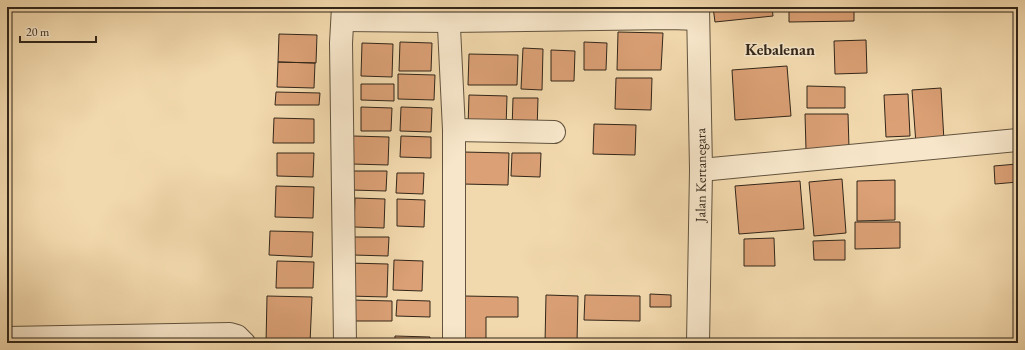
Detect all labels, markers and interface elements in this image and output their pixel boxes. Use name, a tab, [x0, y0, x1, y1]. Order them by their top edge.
scale bar	[20, 18, 96, 44]
text: 20 m	[26, 24, 50, 40]
district label: Kebalenan	[745, 39, 815, 60]
street label: Jalan Kertanegara	[691, 127, 710, 223]

